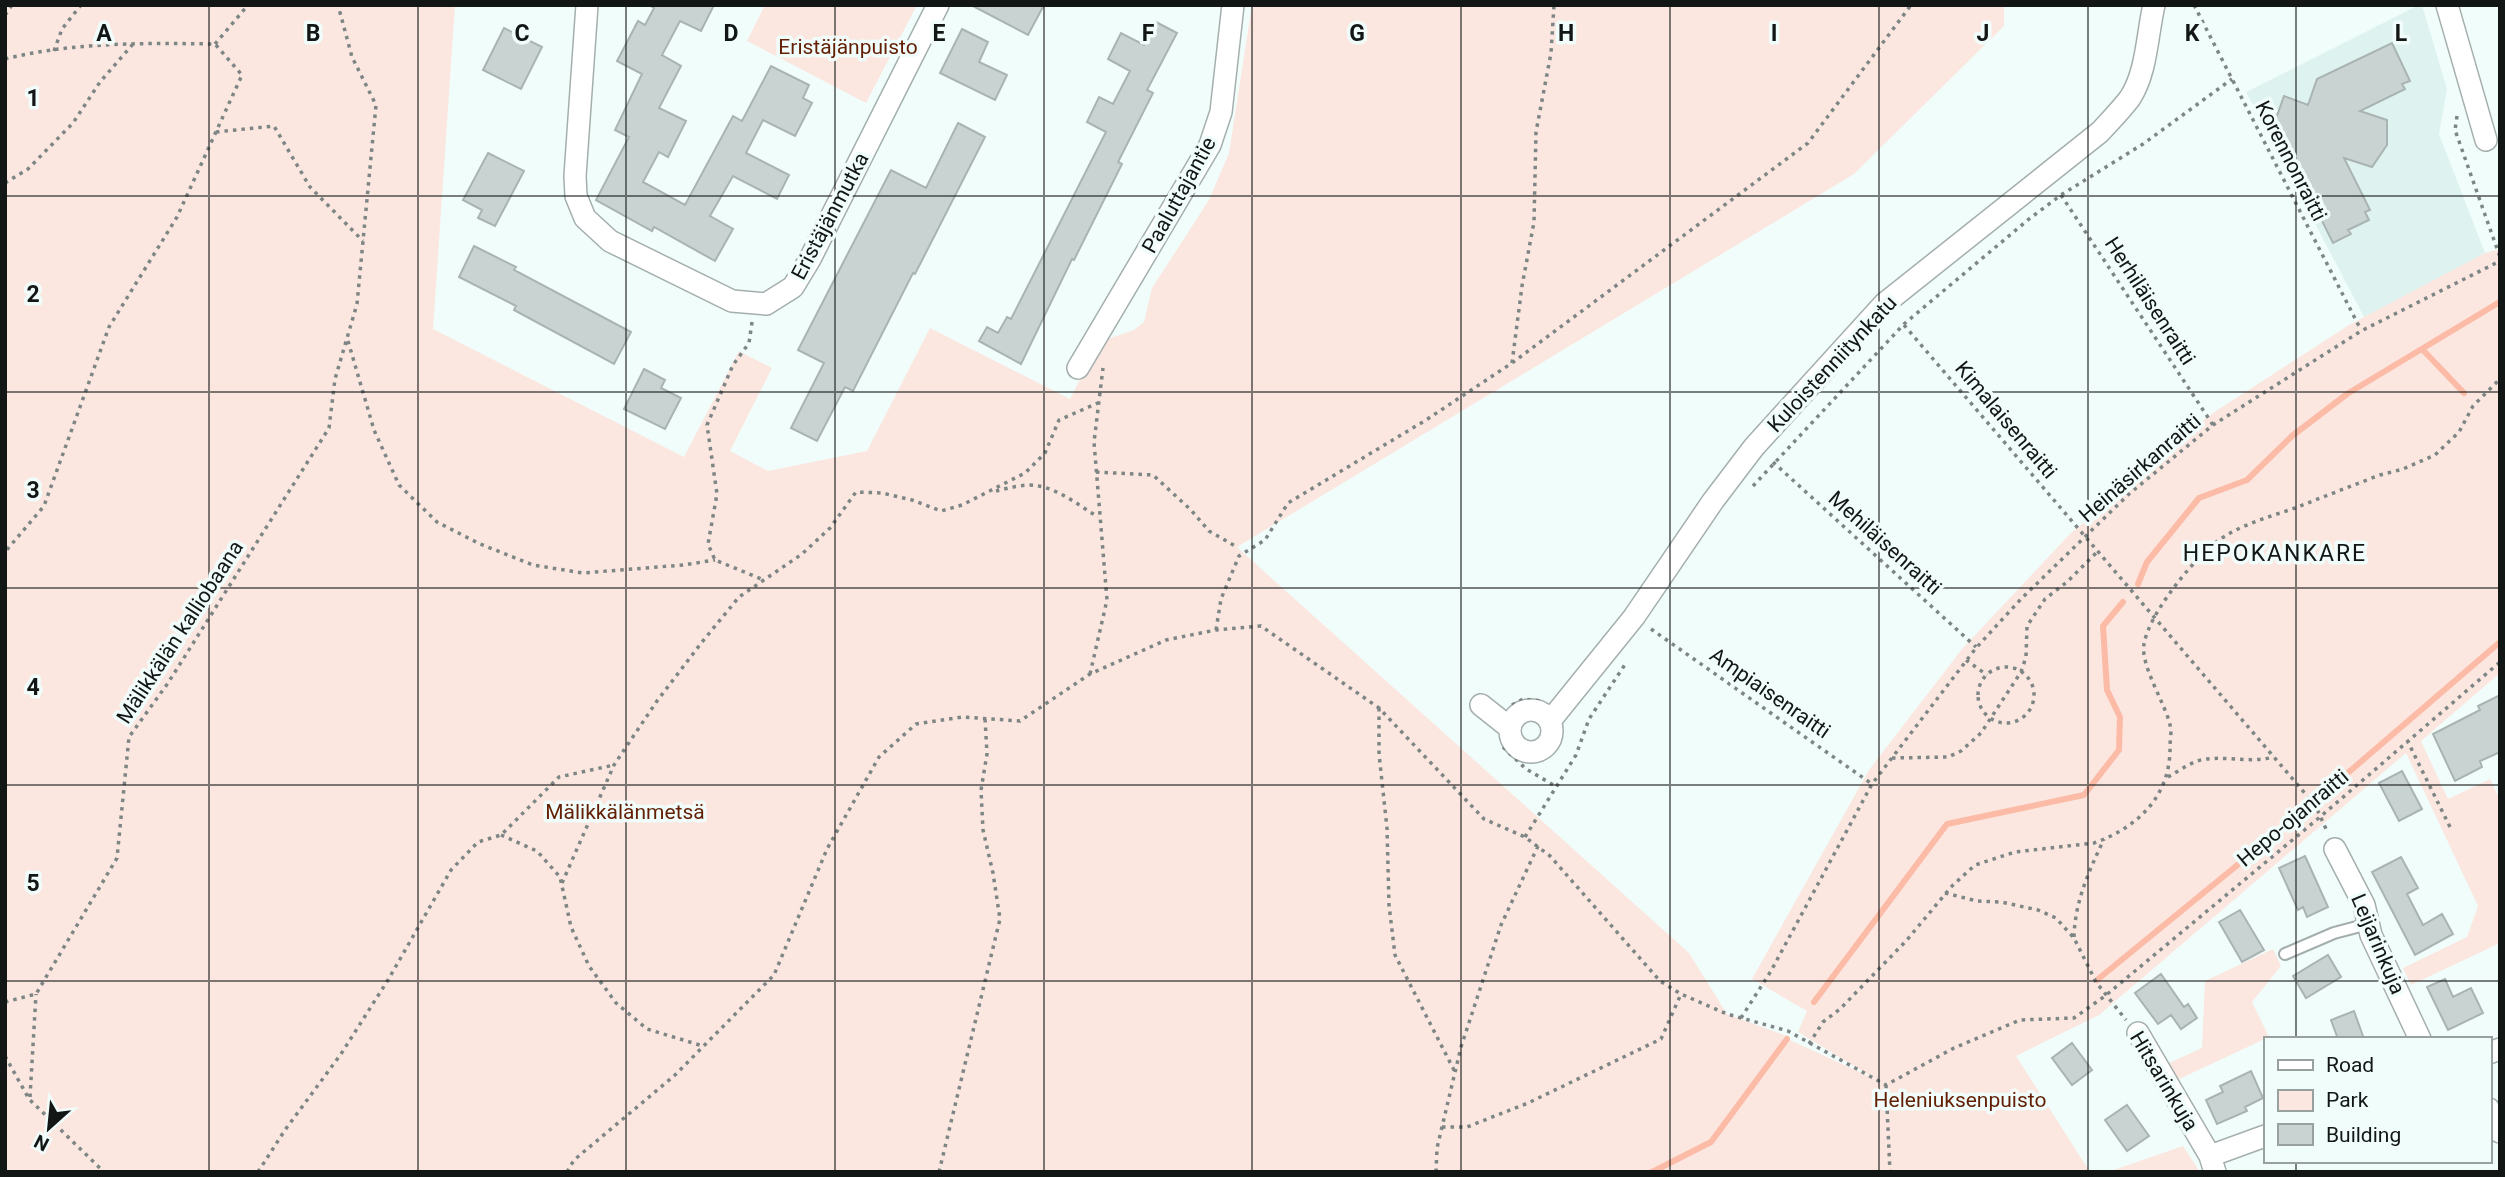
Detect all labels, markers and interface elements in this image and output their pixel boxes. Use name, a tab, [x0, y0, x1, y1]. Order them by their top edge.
text: A	[96, 20, 112, 47]
text: B	[306, 20, 320, 47]
text: C	[514, 20, 530, 47]
text: D	[724, 20, 738, 47]
text: E	[933, 20, 946, 47]
text: F	[1142, 20, 1155, 47]
text: G	[1349, 20, 1365, 47]
text: H	[1558, 20, 1574, 47]
text: I	[1771, 20, 1777, 47]
text: J	[1977, 20, 1989, 47]
text: K	[2185, 20, 2200, 47]
text: L	[2395, 20, 2407, 47]
park label: Eristäjänpuisto	[778, 35, 918, 59]
text: 1	[26, 85, 40, 112]
street label: Korennonraitti	[2250, 97, 2332, 225]
street label: Paaluttajantie	[1137, 133, 1221, 257]
street label: Eristäjänmutka	[786, 148, 874, 284]
street label: Herhiläisenraitti	[2100, 233, 2200, 369]
text: 2	[26, 281, 40, 308]
street label: Kuloistenniitynkatu	[1763, 291, 1901, 437]
street label: Kimalaisenraitti	[1950, 357, 2062, 483]
street label: Heinäsirkanraitti	[2074, 409, 2206, 527]
text: 3	[26, 477, 40, 504]
street label: Mehiläisenraitti	[1824, 486, 1946, 600]
street label: Mälikkälän kalliobaana	[112, 536, 248, 728]
district label: HEPOKANKARE	[2183, 540, 2367, 567]
street label: Ampiaisenraitti	[1705, 643, 1835, 743]
text: 4	[26, 674, 40, 701]
street label: Hepo-ojanraitti	[2233, 765, 2353, 871]
park label: Mälikkälänmetsä	[545, 800, 705, 824]
text: 5	[26, 870, 40, 897]
street label: Leijarinkuja	[2346, 890, 2410, 998]
street label: Hitsarinkuja	[2125, 1027, 2203, 1135]
legend	[2264, 1037, 2491, 1163]
text: Road	[2326, 1053, 2374, 1077]
park label: Heleniuksenpuisto	[1874, 1088, 2046, 1112]
text: Park	[2326, 1088, 2369, 1112]
north arrow	[14, 1093, 84, 1163]
text: Building	[2326, 1123, 2401, 1147]
text: N	[30, 1129, 53, 1156]

